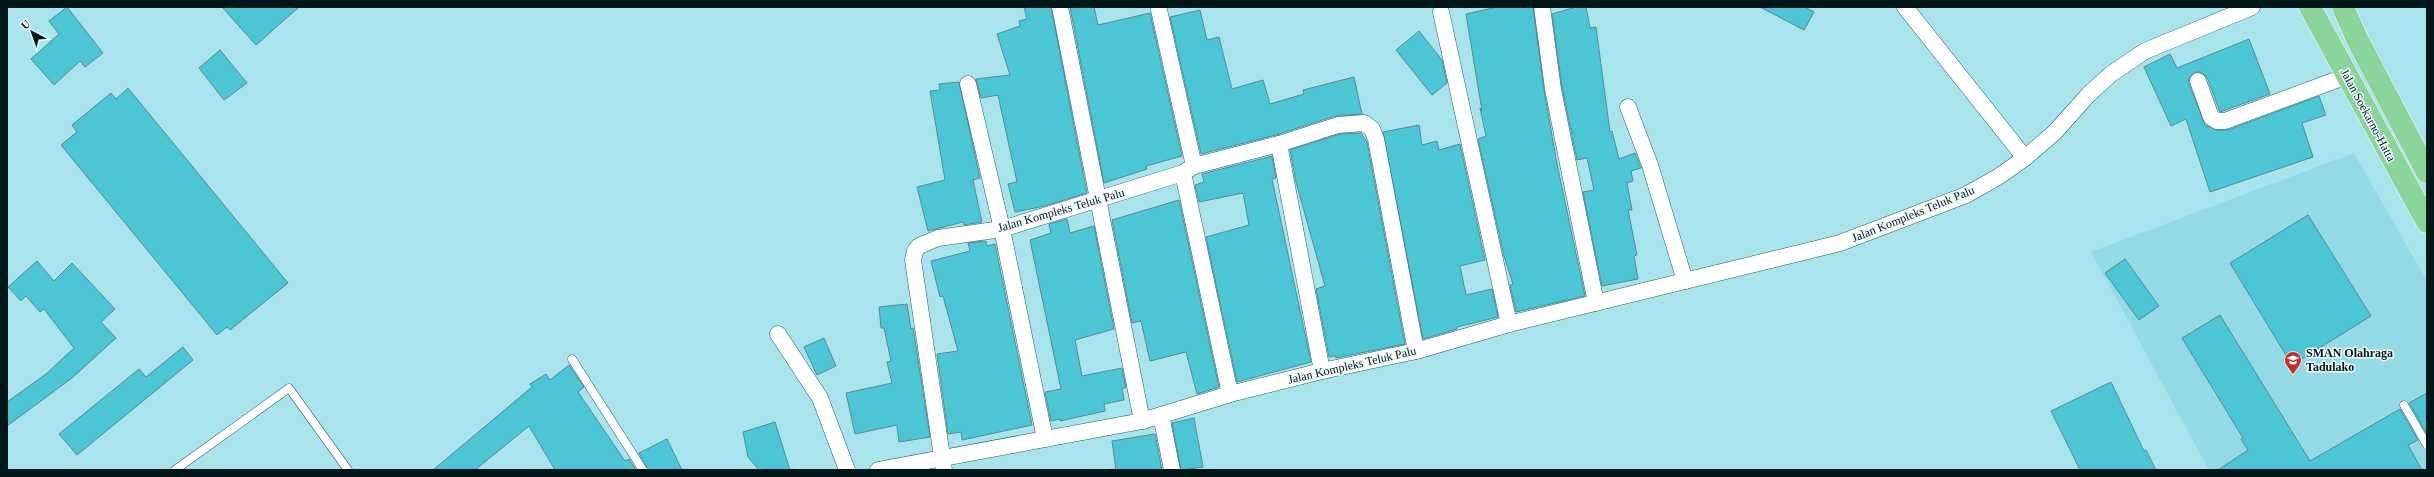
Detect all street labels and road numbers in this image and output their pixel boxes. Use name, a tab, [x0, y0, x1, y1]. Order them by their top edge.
street label: Jalan Soekarno-Hatta	[2338, 66, 2399, 164]
street label: Jalan Kompleks Teluk Palu	[1850, 183, 1976, 245]
street label: Jalan Kompleks Teluk Palu	[996, 185, 1126, 235]
street label: Jalan Kompleks Teluk Palu	[1286, 343, 1418, 387]

